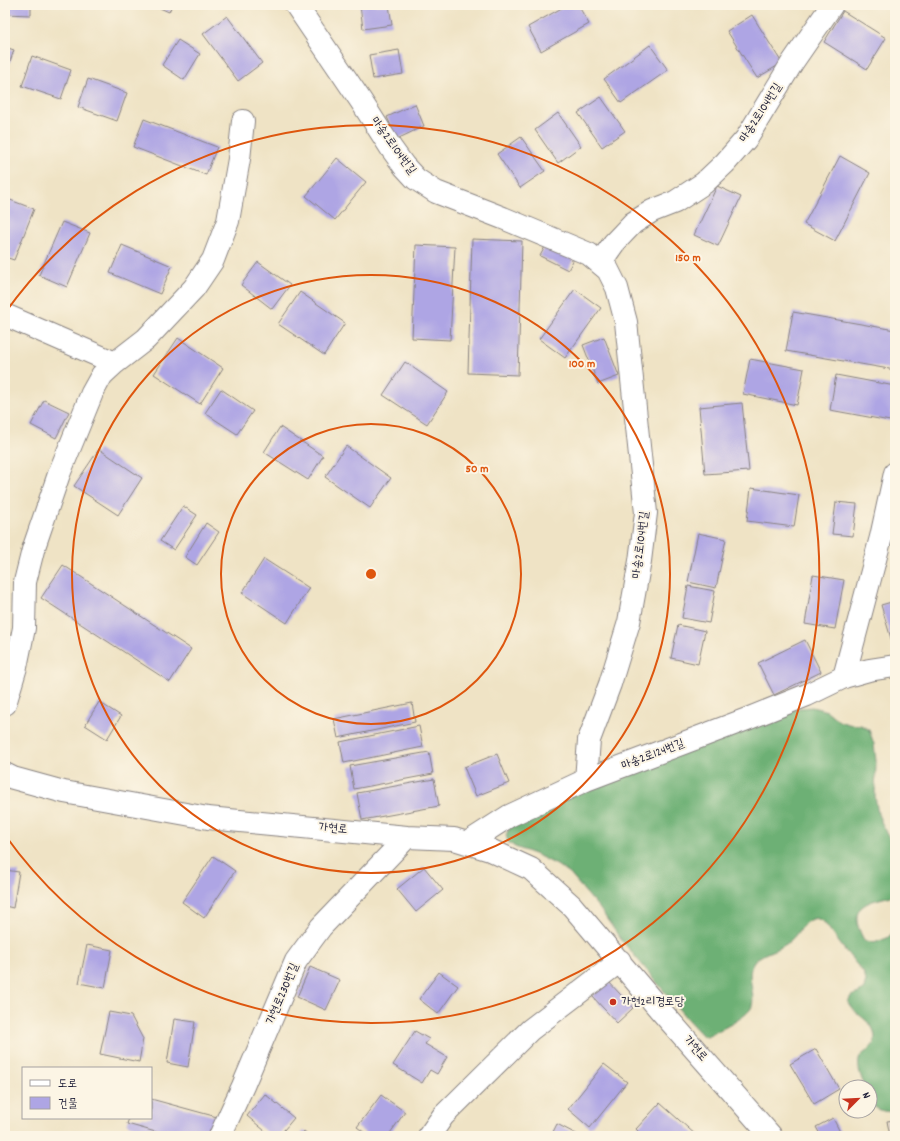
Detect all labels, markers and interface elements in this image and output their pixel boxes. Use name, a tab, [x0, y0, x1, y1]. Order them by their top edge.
street label: 마송2로104번길	[735, 80, 787, 146]
street label: 마송2로104번길	[366, 114, 420, 179]
text: 150 m	[675, 250, 701, 267]
text: 100 m	[569, 356, 595, 373]
text: 50 m	[465, 461, 489, 478]
street label: 마송2로104번길	[628, 510, 654, 580]
centre of rings	[364, 567, 378, 581]
street label: 마송2로124번길	[619, 735, 687, 775]
street label: 가현로	[318, 819, 348, 839]
street label: 가현로230번길	[262, 960, 304, 1027]
place label: 가현2리경로당	[621, 994, 685, 1011]
marker: 가현2리경로당	[608, 997, 618, 1007]
street label: 가현로	[679, 1032, 711, 1066]
legend	[22, 1067, 152, 1119]
text: 도로	[58, 1076, 77, 1093]
north arrow	[838, 1079, 878, 1119]
text: N	[857, 1090, 874, 1102]
text: 건물	[58, 1096, 78, 1113]

